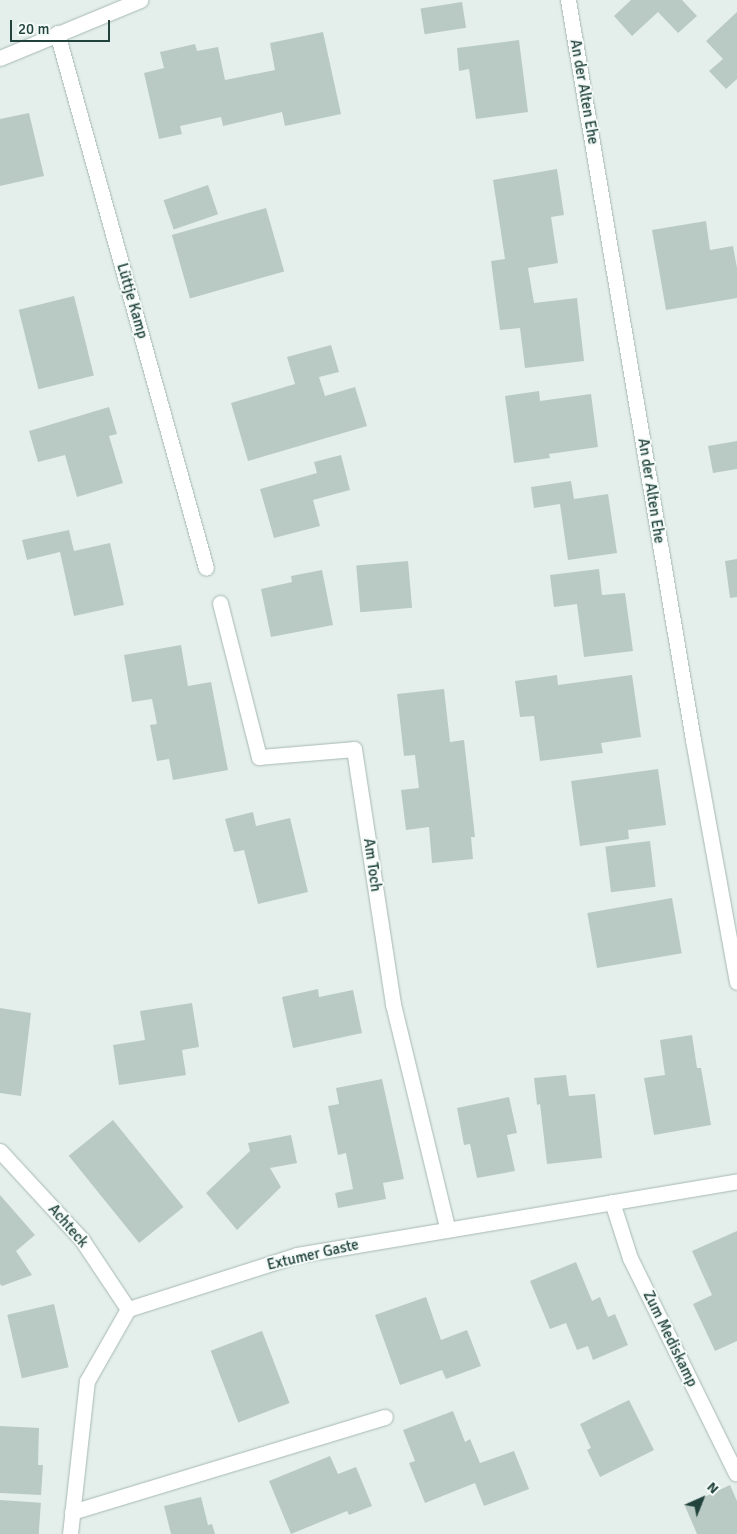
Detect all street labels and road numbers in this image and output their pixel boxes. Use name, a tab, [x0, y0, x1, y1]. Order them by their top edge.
street label: An der Alten Ehe	[566, 38, 602, 146]
street label: Lüttje Kamp	[113, 261, 151, 341]
street label: An der Alten Ehe	[634, 437, 668, 545]
street label: Am Toch	[359, 837, 385, 893]
street label: Achteck	[44, 1201, 92, 1251]
street label: Extumer Gaste	[265, 1236, 361, 1274]
street label: Zum Mediskamp	[639, 1288, 701, 1390]

